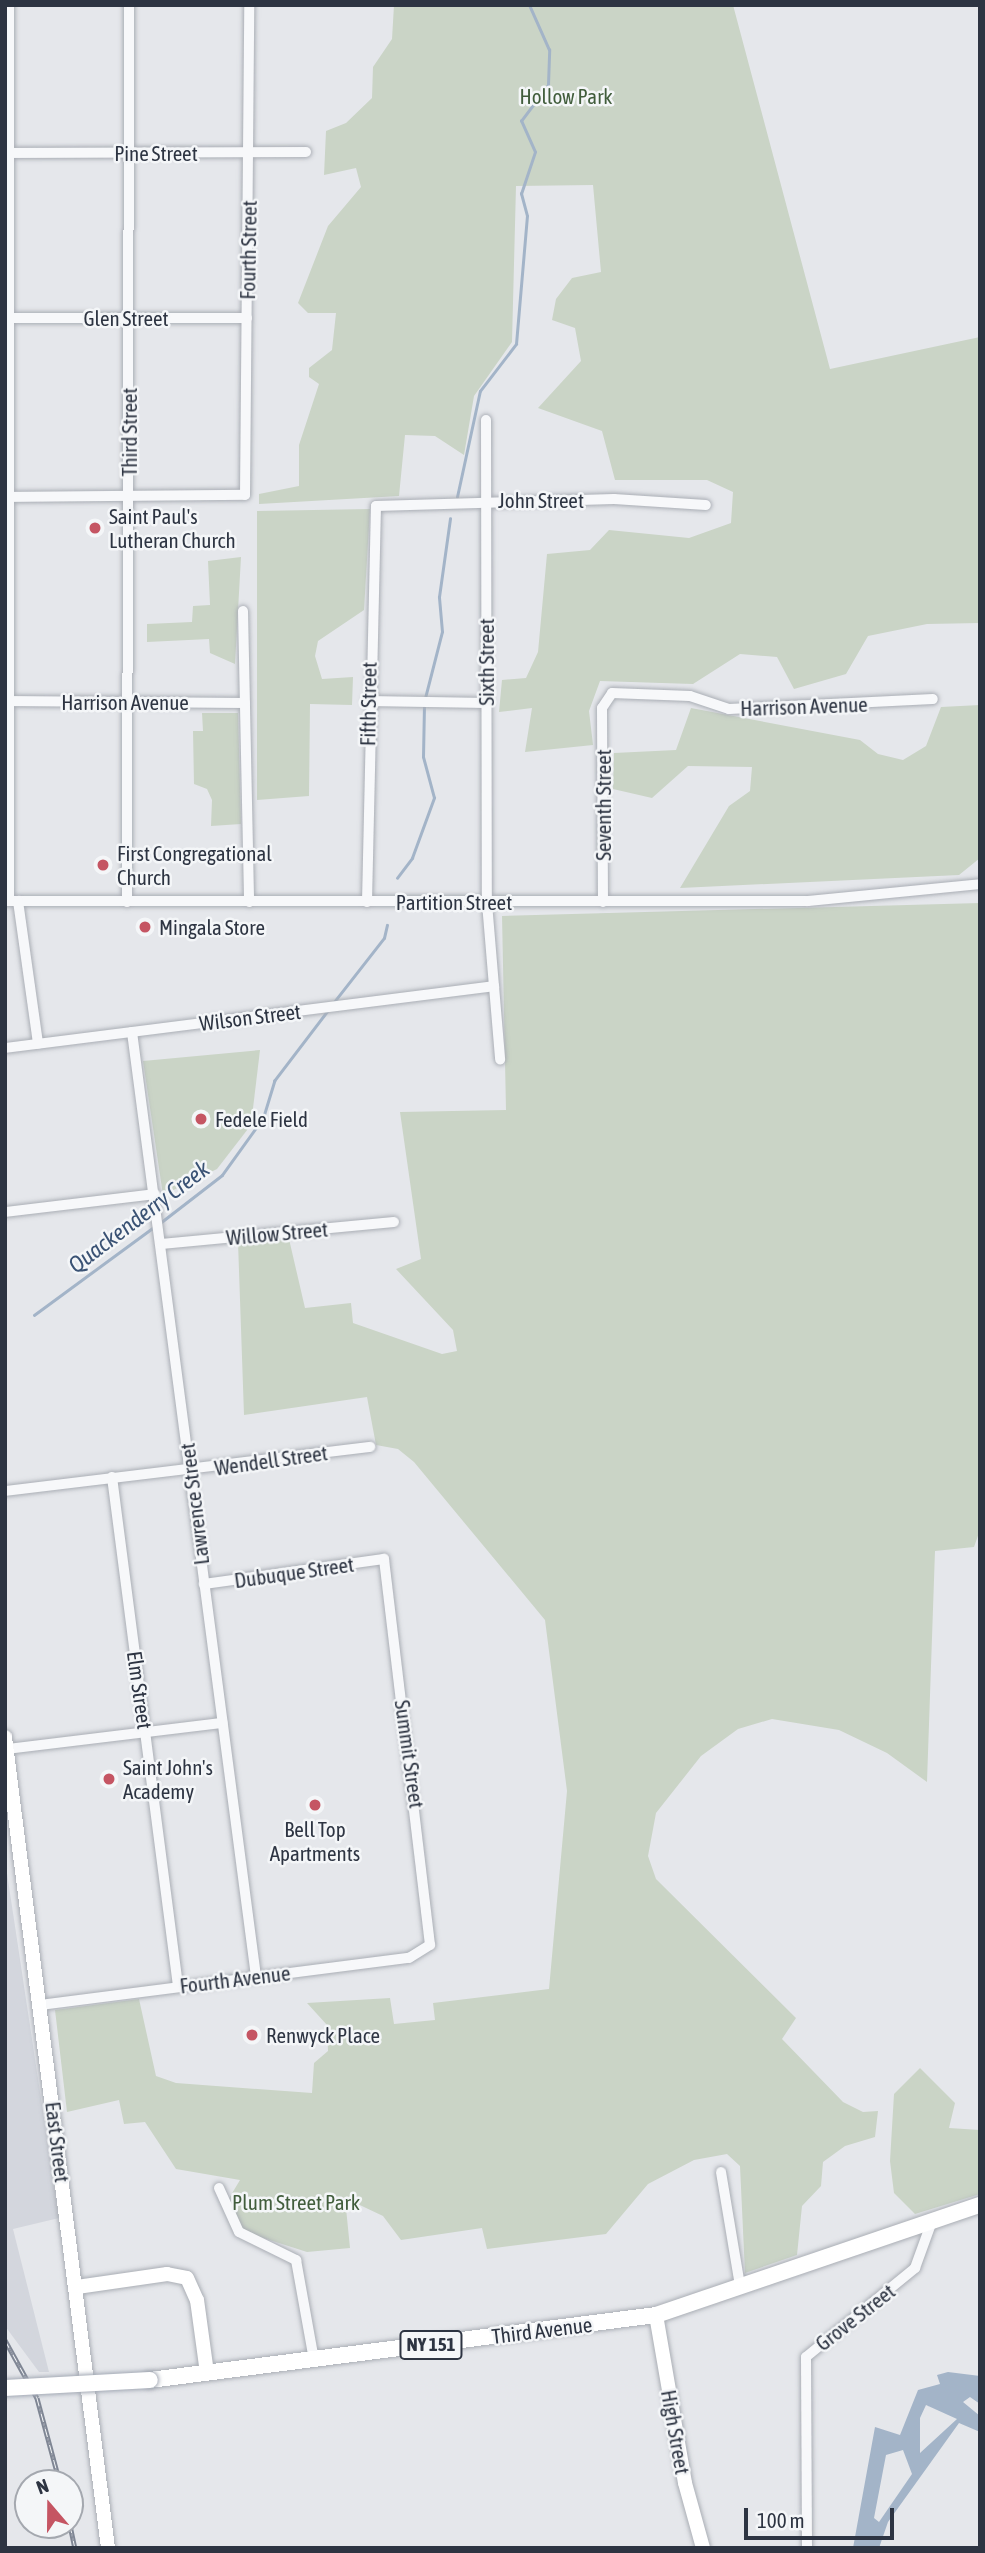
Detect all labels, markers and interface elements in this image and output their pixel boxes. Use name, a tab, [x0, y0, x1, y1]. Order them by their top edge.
park label: Hollow Park	[519, 83, 613, 109]
street label: Pine Street	[114, 140, 198, 166]
street label: Fourth Street	[235, 200, 261, 300]
street label: Glen Street	[83, 305, 169, 331]
street label: Third Street	[116, 388, 142, 476]
street label: John Street	[498, 487, 584, 513]
place label: Saint Paul's Lutheran Church	[109, 503, 236, 553]
marker: Saint Paul's Lutheran Church	[87, 520, 103, 536]
street label: Sixth Street	[473, 618, 499, 706]
street label: Fifth Street	[355, 662, 381, 746]
street label: Harrison Avenue	[61, 689, 189, 715]
street label: Harrison Avenue	[740, 691, 868, 721]
street label: Seventh Street	[590, 749, 616, 861]
place label: First Congregational Church	[117, 840, 272, 890]
marker: First Congregational Church	[95, 857, 111, 873]
street label: Partition Street	[396, 889, 512, 915]
place label: Mingala Store	[159, 914, 265, 940]
marker: Mingala Store	[137, 919, 153, 935]
street label: Wilson Street	[198, 998, 302, 1036]
place label: Fedele Field	[215, 1106, 308, 1132]
marker: Fedele Field	[193, 1111, 209, 1127]
water label: Quackenderry Creek	[63, 1155, 215, 1279]
street label: Willow Street	[225, 1216, 329, 1250]
street label: Wendell Street	[213, 1440, 329, 1480]
street label: Lawrence Street	[174, 1442, 214, 1566]
street label: Dubuque Street	[233, 1551, 355, 1593]
street label: Elm Street	[122, 1649, 158, 1731]
street label: Summit Street	[390, 1698, 430, 1810]
place label: Saint John's Academy	[123, 1754, 213, 1804]
marker: Saint John's Academy	[101, 1771, 117, 1787]
marker: Bell Top Apartments	[307, 1797, 323, 1813]
place label: Bell Top Apartments	[270, 1816, 360, 1866]
street label: Fourth Avenue	[178, 1960, 292, 1998]
place label: Renwyck Place	[266, 2022, 380, 2048]
marker: Renwyck Place	[244, 2027, 260, 2043]
street label: East Street	[41, 2100, 75, 2184]
park label: Plum Street Park	[232, 2189, 360, 2215]
street label: Grove Street	[810, 2278, 900, 2356]
street label: Third Avenue	[490, 2311, 594, 2349]
road number: NY 151	[398, 2330, 464, 2360]
street label: High Street	[656, 2388, 696, 2476]
north arrow	[14, 2469, 84, 2539]
text: N	[33, 2474, 52, 2498]
scale bar	[747, 2494, 898, 2538]
text: 100 m	[757, 2508, 805, 2532]

